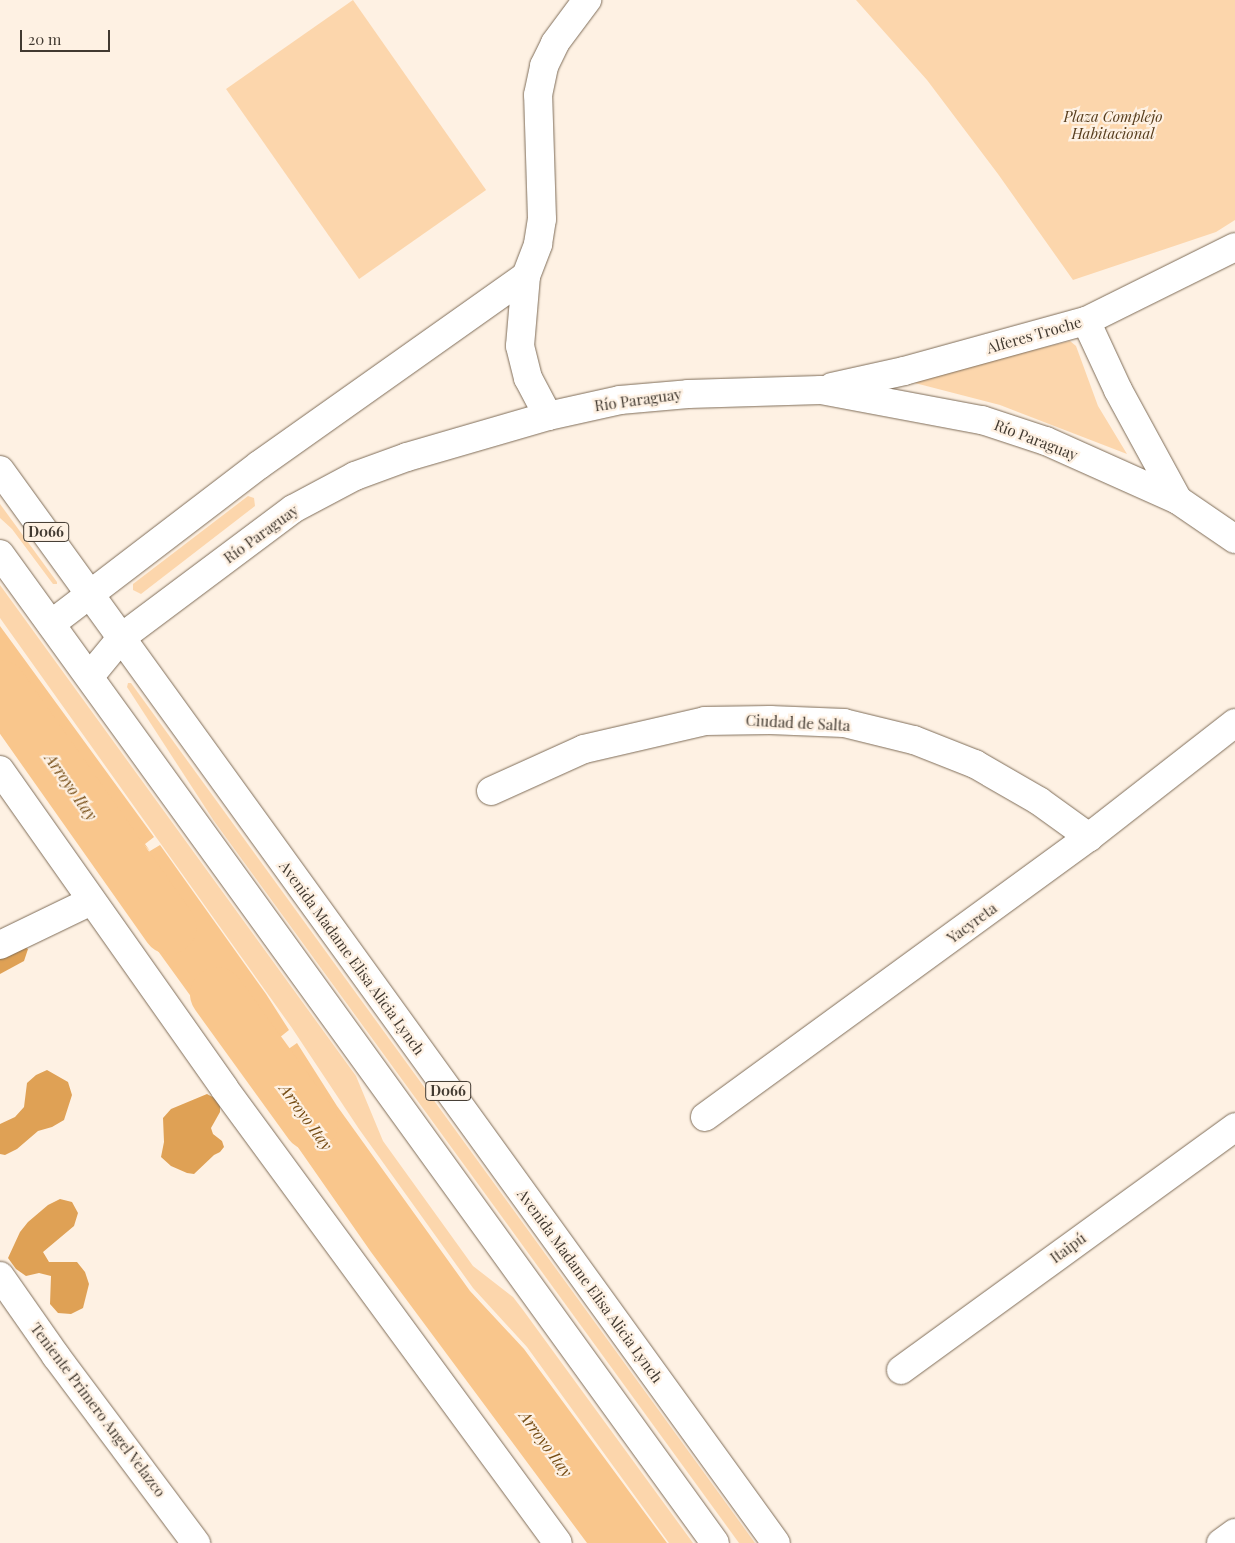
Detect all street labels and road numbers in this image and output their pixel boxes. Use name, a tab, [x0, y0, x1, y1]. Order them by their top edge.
street label: Alferes Troche	[984, 313, 1084, 357]
street label: Río Paraguay	[593, 385, 683, 415]
street label: Río Paraguay	[992, 416, 1080, 464]
street label: Río Paraguay	[220, 501, 302, 567]
road number: D066	[22, 520, 70, 544]
street label: Ciudad de Salta	[745, 711, 851, 735]
street label: Avenida Madame Elisa Alicia Lynch	[275, 857, 429, 1059]
street label: Yacyreta	[944, 899, 1000, 947]
road number: D066	[424, 1080, 472, 1102]
street label: Avenida Madame Elisa Alicia Lynch	[513, 1185, 667, 1387]
street label: Itaipú	[1047, 1229, 1089, 1267]
street label: Teniente Primero Angel Velazco	[26, 1319, 170, 1501]

